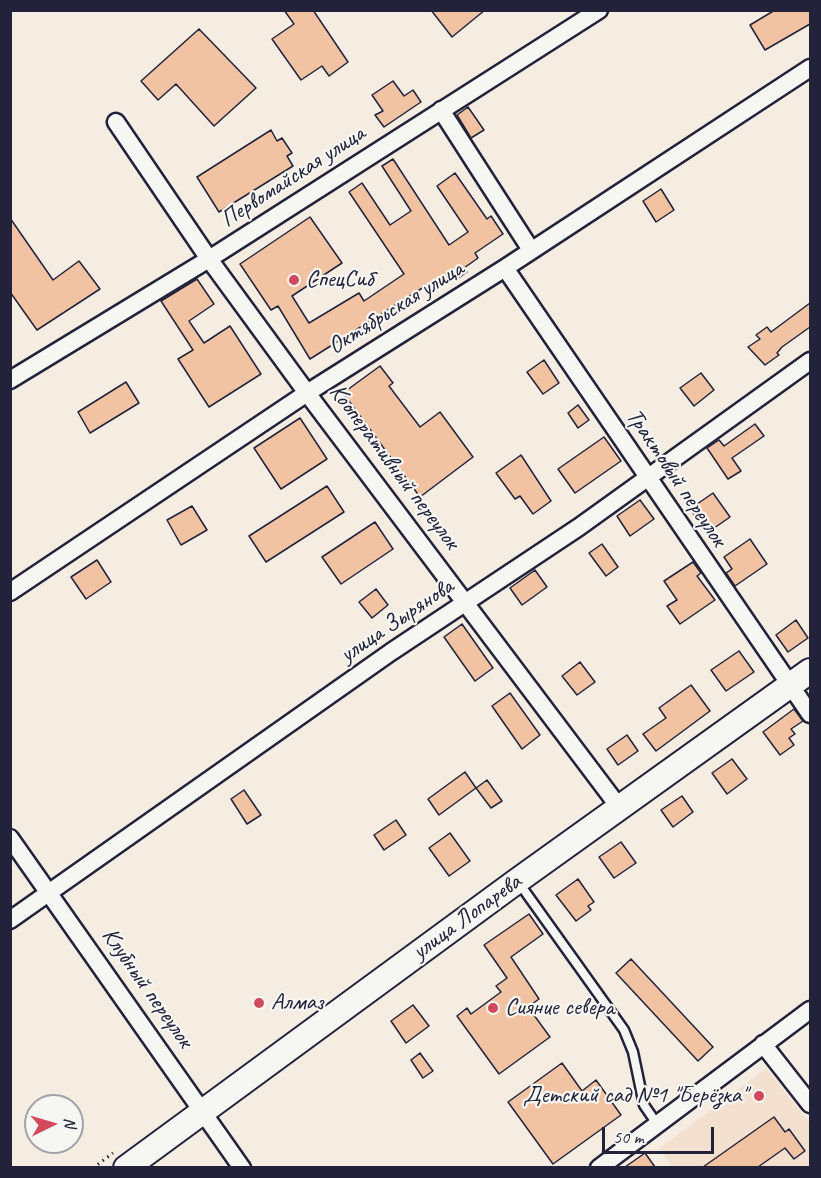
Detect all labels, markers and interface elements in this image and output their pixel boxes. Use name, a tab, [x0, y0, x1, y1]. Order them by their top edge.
street label: Первомайская улица	[215, 120, 371, 234]
street label: Октябрьская улица	[323, 255, 469, 361]
place label: СпецСиб	[306, 266, 373, 294]
marker: СпецСиб	[287, 273, 301, 287]
street label: Кооперативный переулок	[322, 379, 466, 555]
street label: Трактовый переулок	[619, 404, 733, 552]
street label: улица Зырянова	[335, 573, 459, 669]
street label: улица Лопарева	[407, 868, 527, 966]
street label: Клубный переулок	[95, 922, 199, 1054]
place label: Алмаз	[271, 989, 323, 1017]
place label: Сияние севера	[505, 994, 614, 1022]
marker: Алмаз	[252, 996, 266, 1010]
marker: Сияние севера	[486, 1001, 500, 1015]
place label: Детский сад №1 "Берёзка"	[523, 1082, 747, 1110]
marker: Детский сад №1 "Берёзка"	[752, 1089, 766, 1103]
north arrow	[24, 1094, 84, 1154]
scale bar	[605, 1115, 718, 1153]
text: N	[60, 1117, 80, 1128]
text: 50 m	[613, 1126, 644, 1148]

